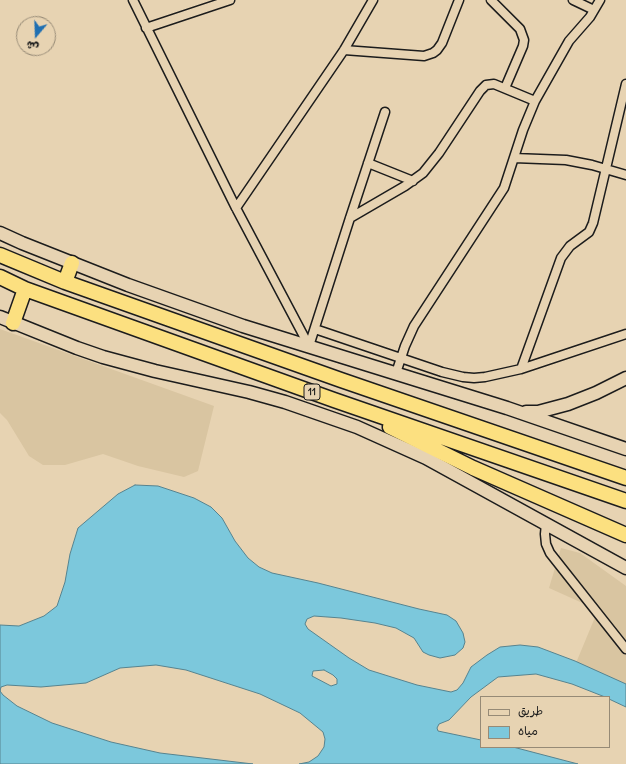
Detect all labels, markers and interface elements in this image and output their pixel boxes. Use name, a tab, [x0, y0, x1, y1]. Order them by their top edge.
north arrow	[16, 16, 56, 56]
text: ش	[24, 38, 40, 55]
road number: 11	[304, 384, 320, 400]
legend	[480, 696, 610, 748]
text: طريق	[518, 703, 543, 718]
text: مياه	[518, 723, 538, 738]

